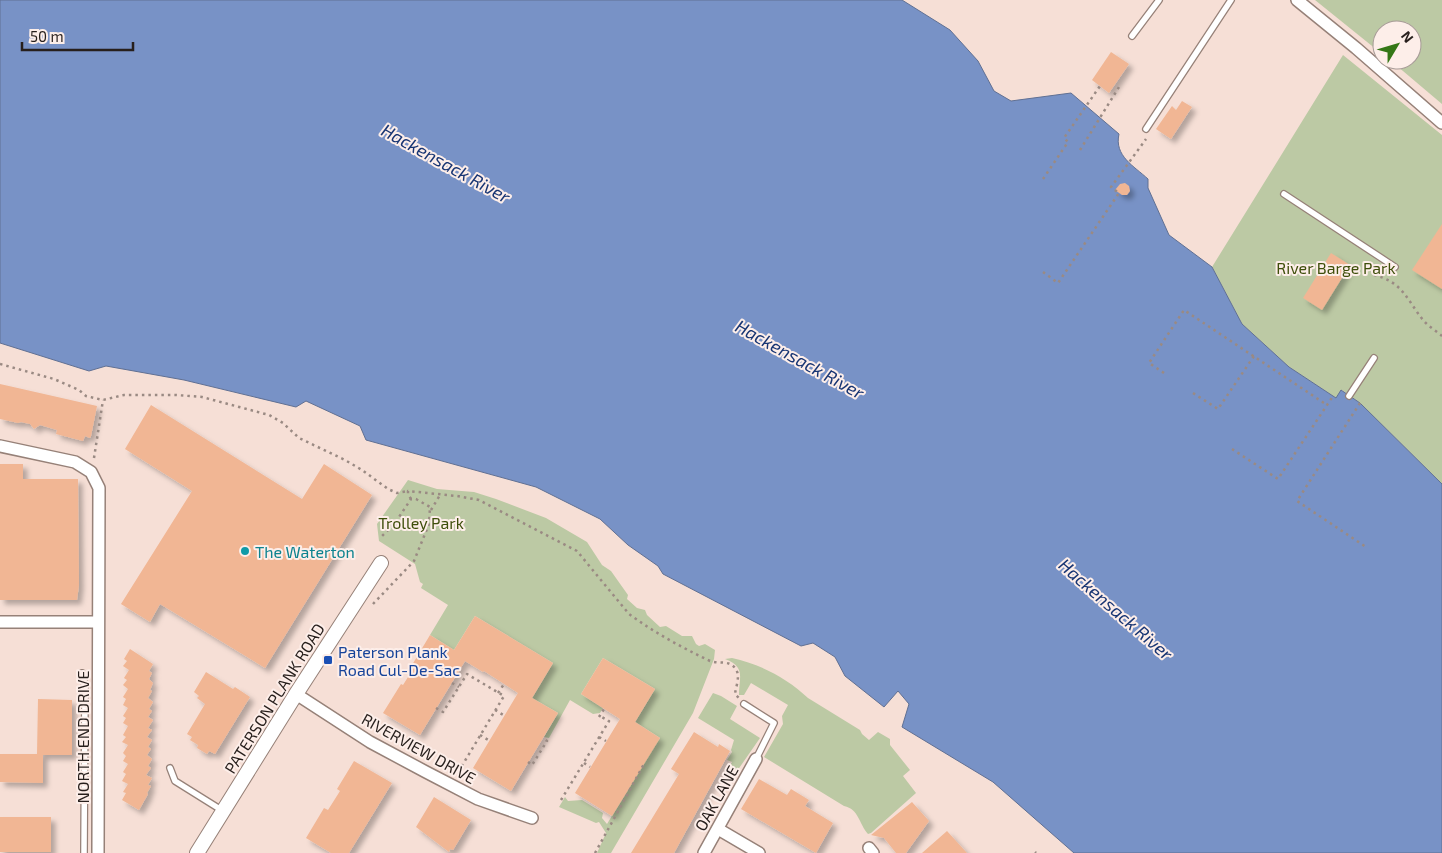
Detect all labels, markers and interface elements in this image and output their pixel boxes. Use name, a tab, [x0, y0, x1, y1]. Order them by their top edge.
scale bar	[22, 20, 134, 52]
north arrow	[1372, 20, 1422, 70]
text: 50 m	[30, 27, 64, 45]
text: N	[1398, 27, 1417, 46]
water label: Hackensack River	[378, 119, 515, 208]
park label: River Barge Park	[1276, 258, 1396, 277]
water label: Hackensack River	[732, 315, 869, 404]
park label: Trolley Park	[378, 513, 464, 532]
place label: The Waterton	[255, 542, 355, 561]
marker: The Waterton	[239, 545, 251, 557]
water label: Hackensack River	[1055, 554, 1178, 665]
street label: PATERSON PLANK ROAD	[220, 619, 328, 777]
place label: Paterson Plank Road Cul-De-Sac	[338, 642, 460, 679]
marker: Paterson Plank Road Cul-De-Sac	[322, 654, 334, 666]
street label: NORTH END DRIVE	[73, 670, 92, 804]
street label: RIVERVIEW DRIVE	[359, 709, 479, 787]
street label: OAK LANE	[690, 762, 742, 834]

